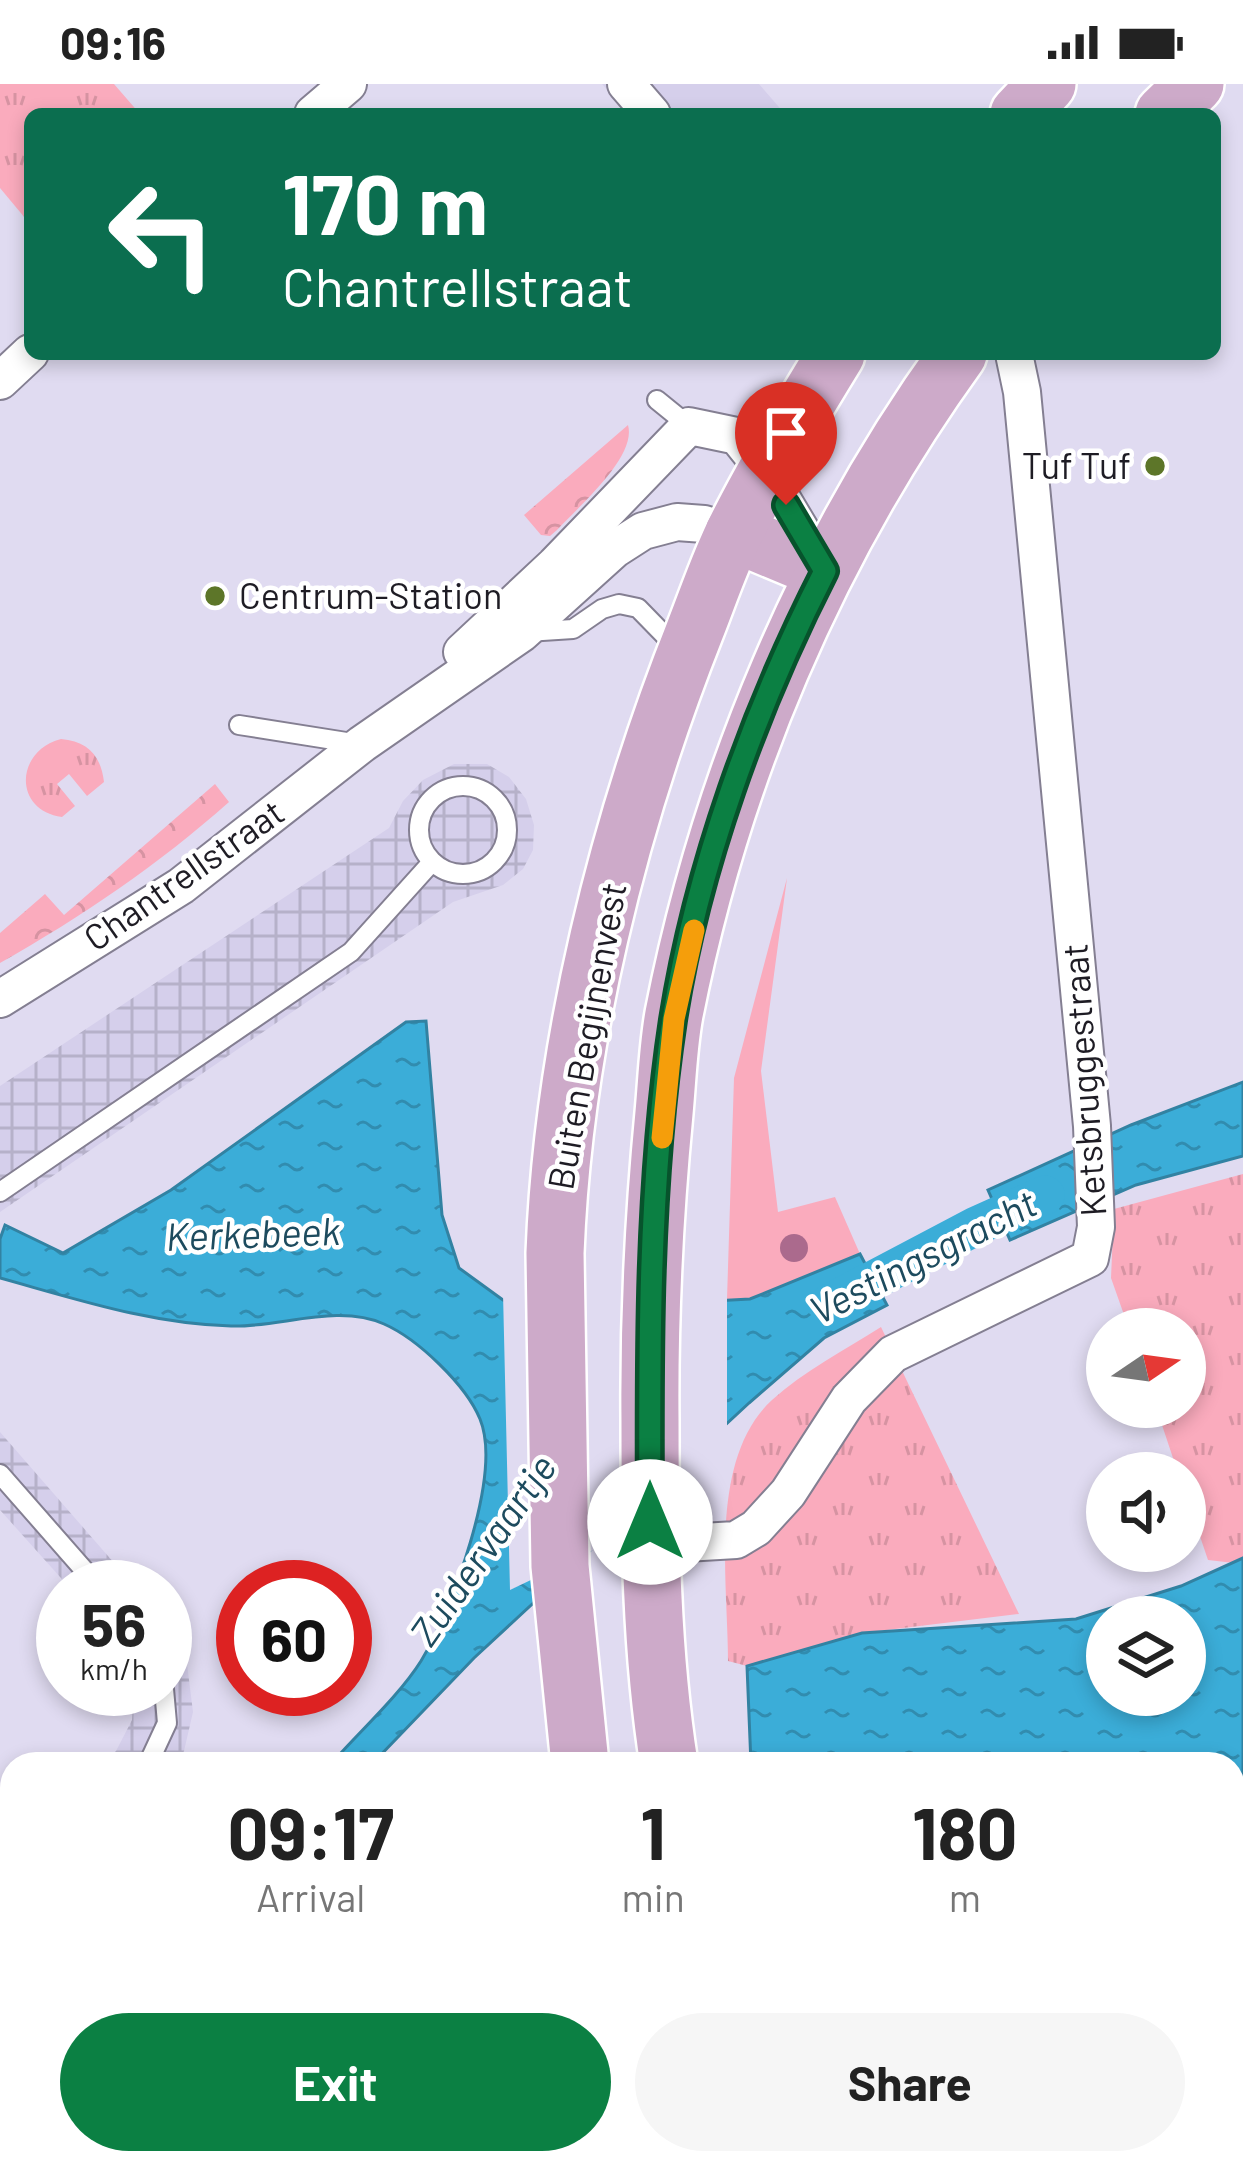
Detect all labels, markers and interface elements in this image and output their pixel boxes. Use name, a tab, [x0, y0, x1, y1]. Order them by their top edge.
text: 09:16	[60, 15, 166, 69]
text: 170 m	[282, 151, 488, 252]
icon: left	[84, 156, 240, 312]
text: Chantrellstraat	[282, 253, 633, 318]
pin	[735, 382, 837, 505]
icon: arrive	[753, 400, 819, 466]
place label: Tuf Tuf	[1022, 443, 1131, 486]
marker: Tuf Tuf	[1142, 453, 1168, 479]
place label: Centrum-Station	[239, 573, 502, 616]
marker: Centrum-Station	[202, 583, 228, 609]
street label: Chantrellstraat	[75, 789, 291, 958]
street label: Buiten Begijnenvest	[537, 879, 634, 1193]
street label: Ketsbruggestraat	[1052, 942, 1113, 1218]
water label: Vestingsgracht	[801, 1178, 1044, 1333]
water label: Kerkebeek	[165, 1206, 341, 1259]
north arrow	[1086, 1308, 1206, 1428]
map controls	[1086, 1308, 1206, 1716]
water label: Zuidervaartje	[399, 1445, 565, 1654]
button: sound	[1086, 1452, 1206, 1572]
position arrow	[587, 1459, 713, 1585]
speed limit sign: 60	[216, 1560, 372, 1716]
text: 56	[82, 1587, 146, 1659]
button: layers	[1086, 1596, 1206, 1716]
text: km/h	[80, 1650, 148, 1686]
text: 09:17	[227, 1788, 394, 1874]
text: 1	[640, 1788, 666, 1874]
text: 180	[912, 1788, 1018, 1874]
text: Arrival	[256, 1873, 365, 1920]
text: min	[621, 1873, 685, 1920]
text: m	[949, 1873, 981, 1920]
button: Exit	[60, 2013, 611, 2151]
button: Share	[635, 2013, 1185, 2151]

